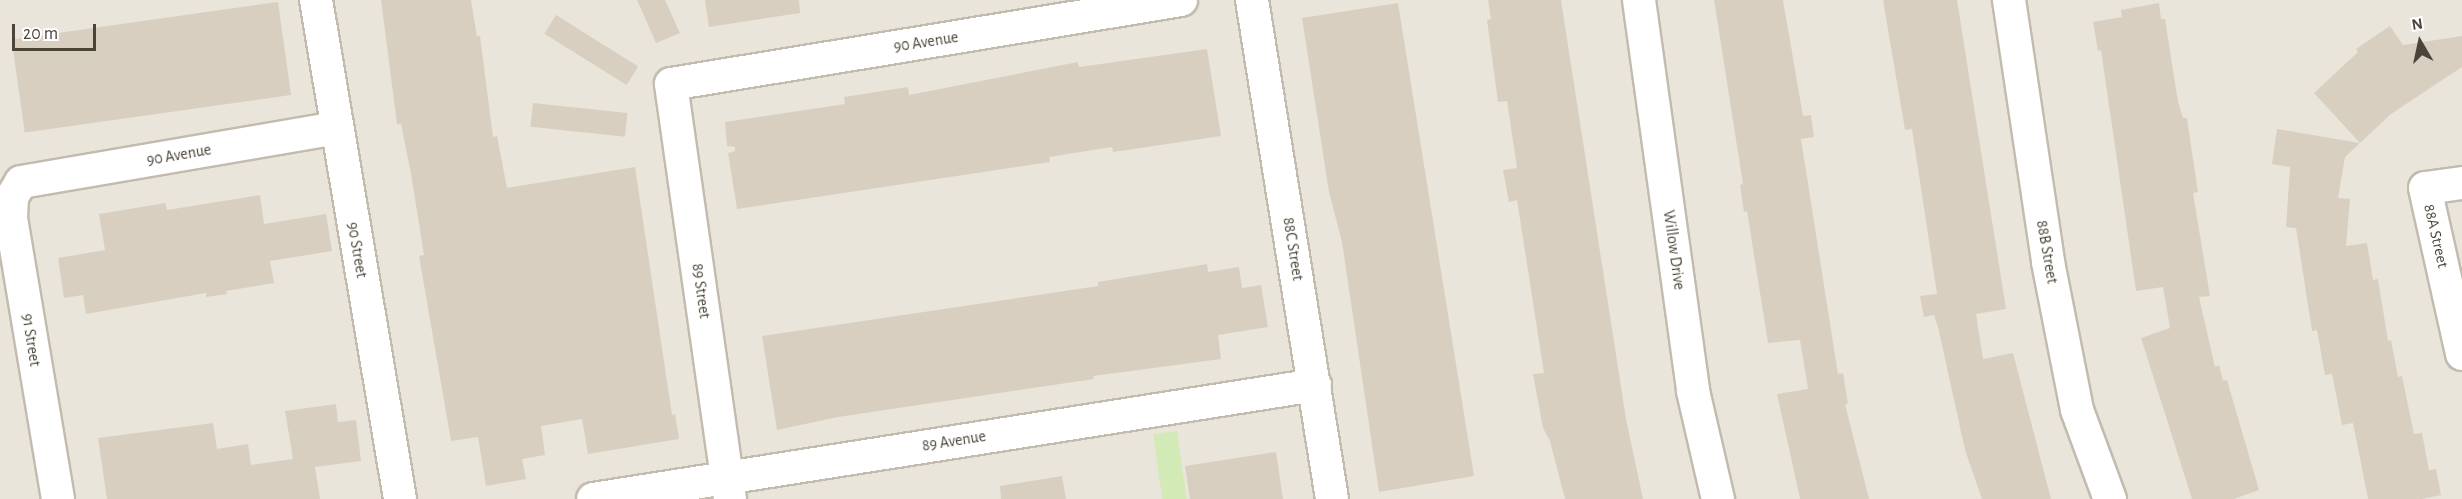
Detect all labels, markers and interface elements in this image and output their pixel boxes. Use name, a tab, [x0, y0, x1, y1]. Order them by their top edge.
scale bar	[15, 12, 99, 50]
north arrow	[2390, 12, 2450, 72]
text: N	[2410, 15, 2424, 33]
text: 20 m	[23, 25, 58, 43]
street label: 90 Avenue	[892, 27, 960, 57]
street label: 90 Avenue	[145, 140, 213, 170]
street label: 88A Street	[2419, 202, 2453, 270]
street label: Willow Drive	[1659, 209, 1689, 291]
street label: 88C Street	[1279, 216, 1307, 282]
street label: 88B Street	[2032, 219, 2062, 285]
street label: 90 Street	[343, 221, 371, 279]
street label: 89 Street	[688, 262, 714, 320]
street label: 91 Street	[17, 312, 45, 368]
street label: 89 Avenue	[921, 426, 987, 456]

